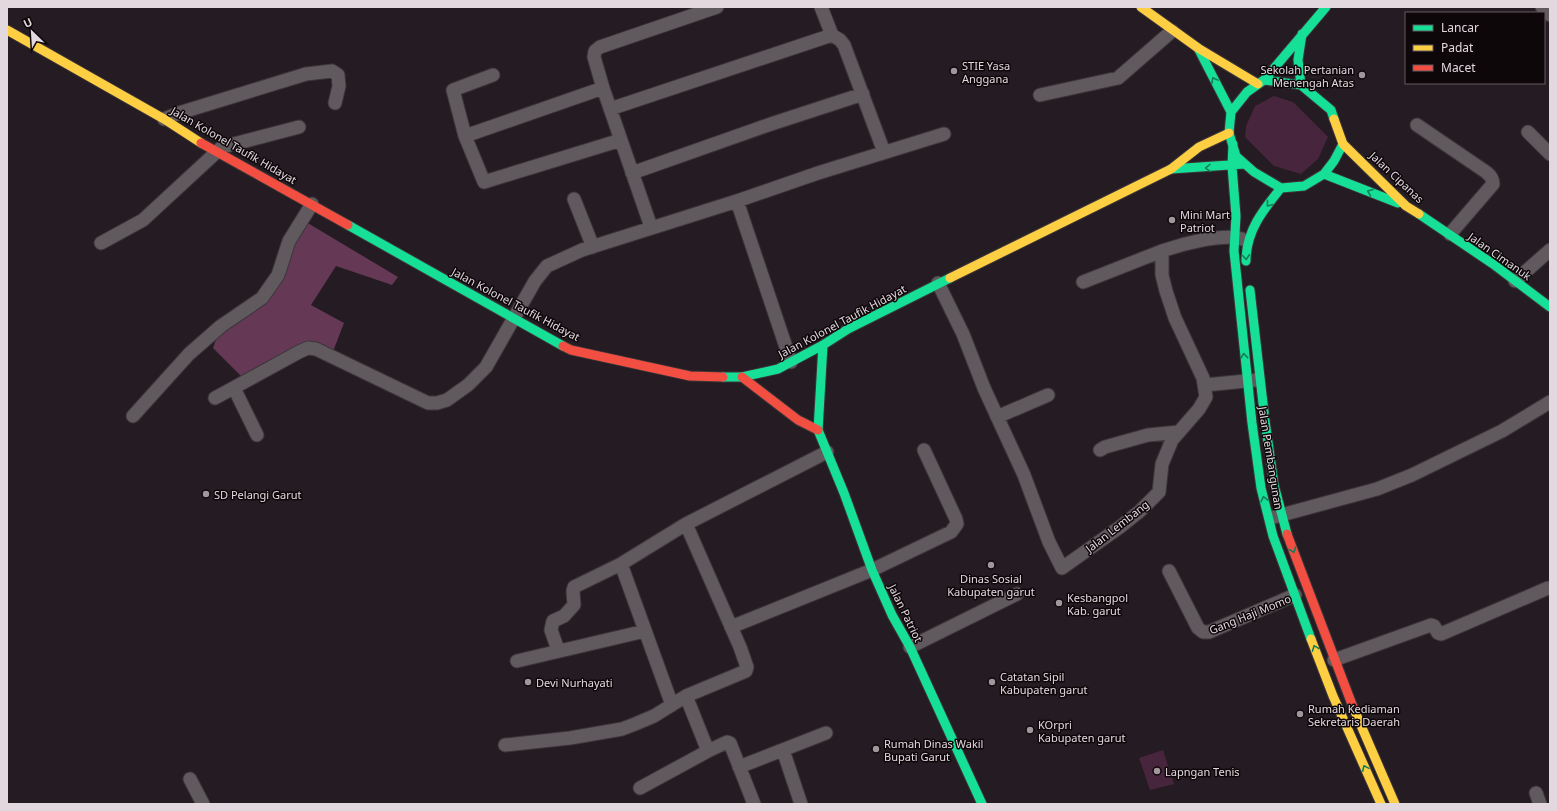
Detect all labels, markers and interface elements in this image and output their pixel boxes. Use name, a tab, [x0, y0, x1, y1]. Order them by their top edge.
north arrow	[12, 12, 52, 52]
legend	[1405, 12, 1545, 84]
text: U	[21, 14, 35, 31]
text: Lancar	[1441, 19, 1479, 36]
text: Padat	[1441, 39, 1474, 56]
place label: STIE Yasa Anggana	[962, 58, 1010, 86]
text: Macet	[1441, 59, 1476, 76]
place label: Sekolah Pertanian Menengah Atas	[1260, 62, 1354, 90]
marker: STIE Yasa Anggana	[949, 66, 959, 76]
marker: Sekolah Pertanian Menengah Atas	[1357, 70, 1367, 80]
one-way arrow	[1212, 77, 1219, 84]
street label: Jalan Kolonel Taufik Hidayat	[168, 102, 300, 187]
street label: Jalan Cipanas	[1366, 147, 1427, 206]
one-way arrow	[1205, 163, 1211, 172]
one-way arrow	[1366, 188, 1373, 196]
one-way arrow	[1266, 200, 1273, 207]
place label: Mini Mart Patriot	[1180, 207, 1230, 235]
marker: Mini Mart Patriot	[1167, 215, 1177, 225]
street label: Jalan Cimanuk	[1465, 228, 1535, 283]
one-way arrow	[1242, 254, 1250, 260]
street label: Jalan Kolonel Taufik Hidayat	[449, 263, 583, 344]
street label: Jalan Kolonel Taufik Hidayat	[775, 281, 909, 362]
one-way arrow	[1240, 353, 1249, 359]
street label: Jalan Pembangunan	[1255, 404, 1287, 511]
place label: SD Pelangi Garut	[214, 487, 302, 502]
marker: SD Pelangi Garut	[201, 489, 211, 499]
one-way arrow	[1260, 496, 1269, 503]
street label: Jalan Lembang	[1081, 497, 1152, 556]
one-way arrow	[1288, 547, 1296, 554]
marker: Dinas Sosial Kabupaten garut	[986, 560, 996, 570]
place label: Dinas Sosial Kabupaten garut	[947, 571, 1035, 599]
street label: Jalan Patriot	[885, 581, 926, 644]
place label: Kesbangpol Kab. garut	[1067, 590, 1128, 618]
street label: Gang Haji Momo	[1207, 591, 1293, 637]
marker: Kesbangpol Kab. garut	[1054, 598, 1064, 608]
one-way arrow	[1312, 645, 1320, 652]
place label: Catatan Sipil Kabupaten garut	[1000, 669, 1088, 697]
place label: Devi Nurhayati	[536, 675, 613, 690]
marker: Devi Nurhayati	[523, 677, 533, 687]
marker: Catatan Sipil Kabupaten garut	[987, 677, 997, 687]
place label: Rumah Kediaman Sekretaris Daerah	[1308, 701, 1400, 729]
marker: Rumah Kediaman Sekretaris Daerah	[1295, 709, 1305, 719]
place label: KOrpri Kabupaten garut	[1038, 717, 1126, 745]
marker: KOrpri Kabupaten garut	[1025, 725, 1035, 735]
place label: Rumah Dinas Wakil Bupati Garut	[884, 736, 983, 764]
marker: Rumah Dinas Wakil Bupati Garut	[871, 744, 881, 754]
place label: Lapngan Tenis	[1165, 764, 1240, 779]
one-way arrow	[1362, 765, 1370, 773]
marker: Lapngan Tenis	[1152, 766, 1162, 776]

